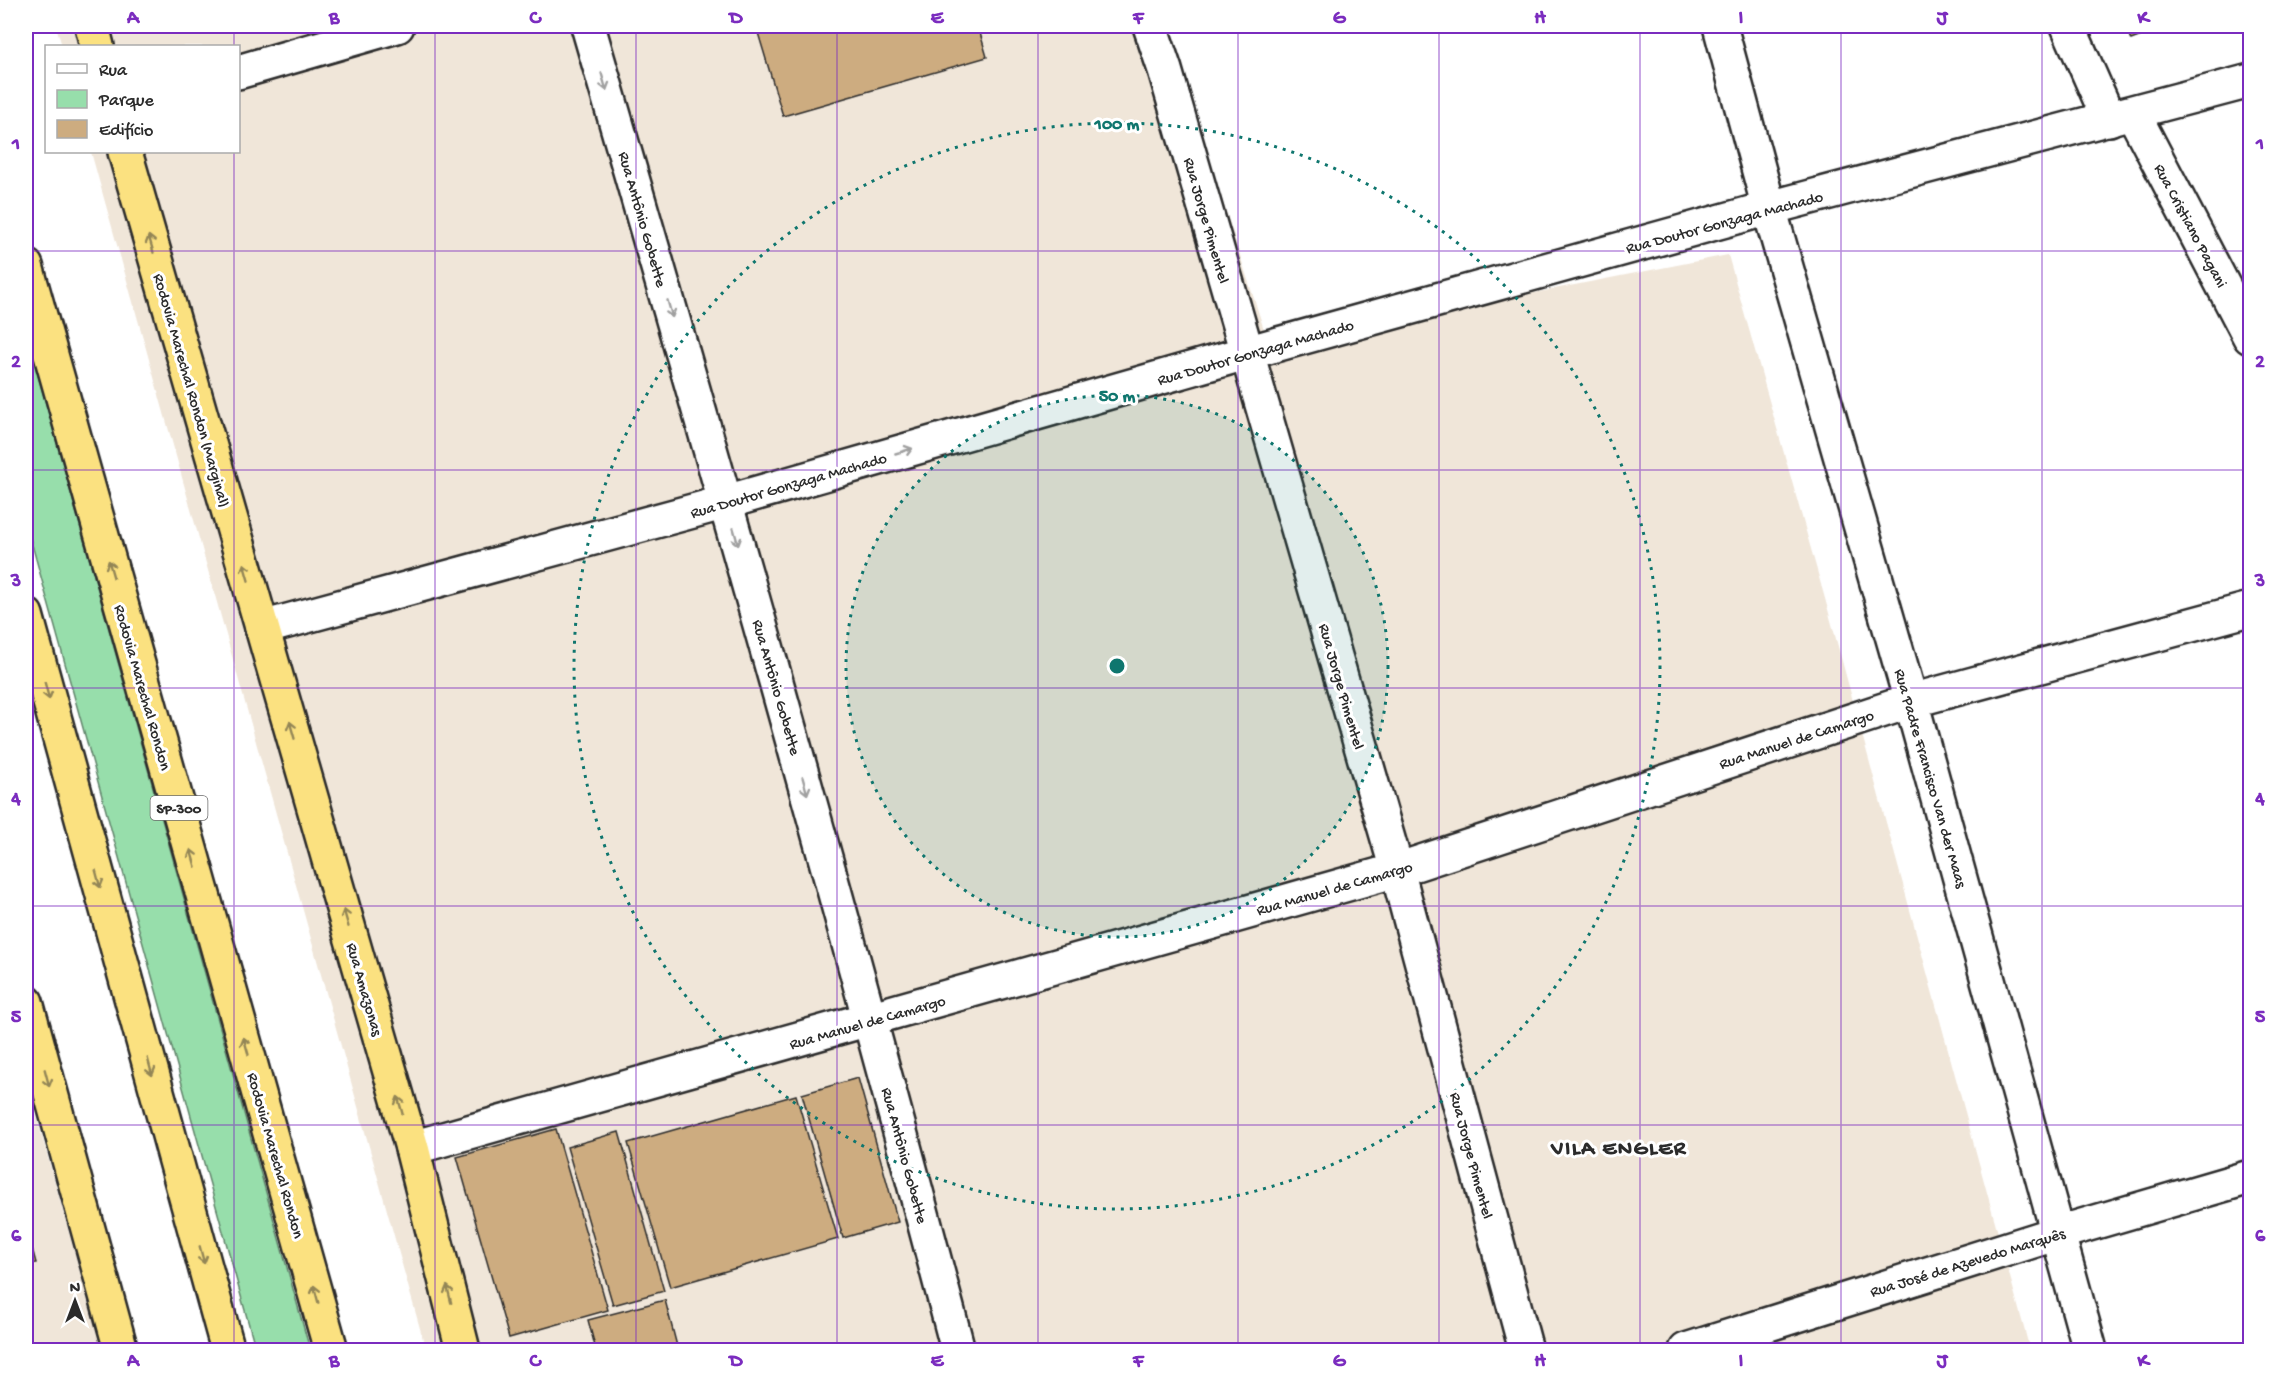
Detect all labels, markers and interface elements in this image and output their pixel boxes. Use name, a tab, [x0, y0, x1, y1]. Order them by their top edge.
text: A	[126, 8, 141, 31]
text: B	[328, 8, 340, 31]
text: C	[529, 8, 543, 31]
text: D	[727, 8, 743, 31]
text: E	[931, 8, 945, 31]
text: F	[1132, 8, 1145, 31]
text: G	[1333, 8, 1347, 31]
text: H	[1534, 8, 1546, 31]
text: I	[1739, 8, 1744, 31]
text: J	[1936, 8, 1949, 31]
text: K	[2136, 8, 2151, 31]
legend	[45, 45, 240, 153]
text: Rua	[99, 61, 128, 82]
one-way arrow	[599, 72, 610, 91]
text: Parque	[98, 91, 155, 112]
text: 100 m	[1094, 115, 1140, 136]
text: Edifício	[99, 121, 153, 142]
text: 1	[11, 134, 20, 157]
text: 1	[2255, 134, 2264, 157]
street label: Rua Antônio Gobette	[612, 150, 669, 291]
street label: Rua Jorge Pimentel	[1178, 156, 1232, 286]
street label: Rua Cristiano Pagani	[2148, 161, 2230, 292]
street label: Rua Doutor Gonzaga Machado	[1624, 189, 1826, 260]
one-way arrow	[145, 235, 156, 254]
street label: Rodovia Marechal Rondon (Marginal)	[147, 272, 232, 510]
one-way arrow	[665, 299, 676, 318]
street label: Rua Doutor Gonzaga Machado	[1156, 317, 1356, 392]
text: 2	[11, 352, 21, 375]
text: 2	[2255, 352, 2265, 375]
text: 50 m	[1099, 387, 1136, 408]
one-way arrow	[894, 445, 913, 456]
street label: Rua Doutor Gonzaga Machado	[689, 450, 889, 525]
one-way arrow	[731, 527, 742, 546]
one-way arrow	[105, 560, 116, 579]
one-way arrow	[240, 563, 251, 582]
text: 3	[10, 571, 21, 594]
text: 3	[2254, 571, 2265, 594]
street label: Rodovia Marechal Rondon	[108, 603, 173, 773]
street label: Rua Antônio Gobette	[746, 618, 803, 759]
street label: Rua Jorge Pimentel	[1313, 622, 1367, 752]
centre of rings	[1107, 656, 1127, 676]
street label: Rua Padre Francisco Van der Maas	[1888, 667, 1969, 892]
one-way arrow	[41, 681, 53, 700]
street label: Rua Manuel de Camargo	[1717, 707, 1877, 775]
one-way arrow	[285, 721, 297, 740]
one-way arrow	[800, 776, 811, 795]
text: 4	[10, 789, 21, 812]
text: 4	[2254, 789, 2265, 812]
road number: SP-300	[150, 796, 207, 820]
one-way arrow	[187, 849, 198, 868]
street label: Rua Manuel de Camargo	[1255, 859, 1415, 922]
one-way arrow	[93, 869, 104, 888]
one-way arrow	[339, 909, 351, 928]
street label: Rua Amazonas	[340, 941, 385, 1040]
street label: Rua Manuel de Camargo	[788, 993, 948, 1056]
text: 5	[11, 1007, 22, 1030]
text: 5	[2255, 1007, 2266, 1030]
one-way arrow	[240, 1037, 251, 1056]
one-way arrow	[145, 1057, 156, 1076]
one-way arrow	[41, 1068, 53, 1087]
street label: Rodovia Marechal Rondon	[241, 1071, 306, 1241]
street label: Rua Antônio Gobette	[875, 1086, 930, 1227]
street label: Rua Jorge Pimentel	[1444, 1091, 1496, 1221]
one-way arrow	[393, 1096, 405, 1115]
district label: VILA ENGLER	[1550, 1137, 1687, 1163]
street label: Rua José de Azevedo Marquês	[1868, 1225, 2069, 1303]
text: 6	[11, 1226, 22, 1249]
text: 6	[2255, 1226, 2266, 1249]
one-way arrow	[196, 1245, 208, 1264]
north arrow	[45, 1271, 105, 1331]
text: N	[70, 1280, 81, 1299]
one-way arrow	[309, 1285, 321, 1304]
one-way arrow	[442, 1285, 454, 1304]
text: A	[126, 1351, 141, 1374]
text: B	[328, 1351, 340, 1374]
text: C	[529, 1351, 543, 1374]
text: D	[727, 1351, 743, 1374]
text: E	[931, 1351, 945, 1374]
text: F	[1132, 1351, 1145, 1374]
text: G	[1333, 1351, 1347, 1374]
text: H	[1534, 1351, 1546, 1374]
text: I	[1739, 1351, 1744, 1374]
text: J	[1936, 1351, 1949, 1374]
text: K	[2136, 1351, 2151, 1374]

